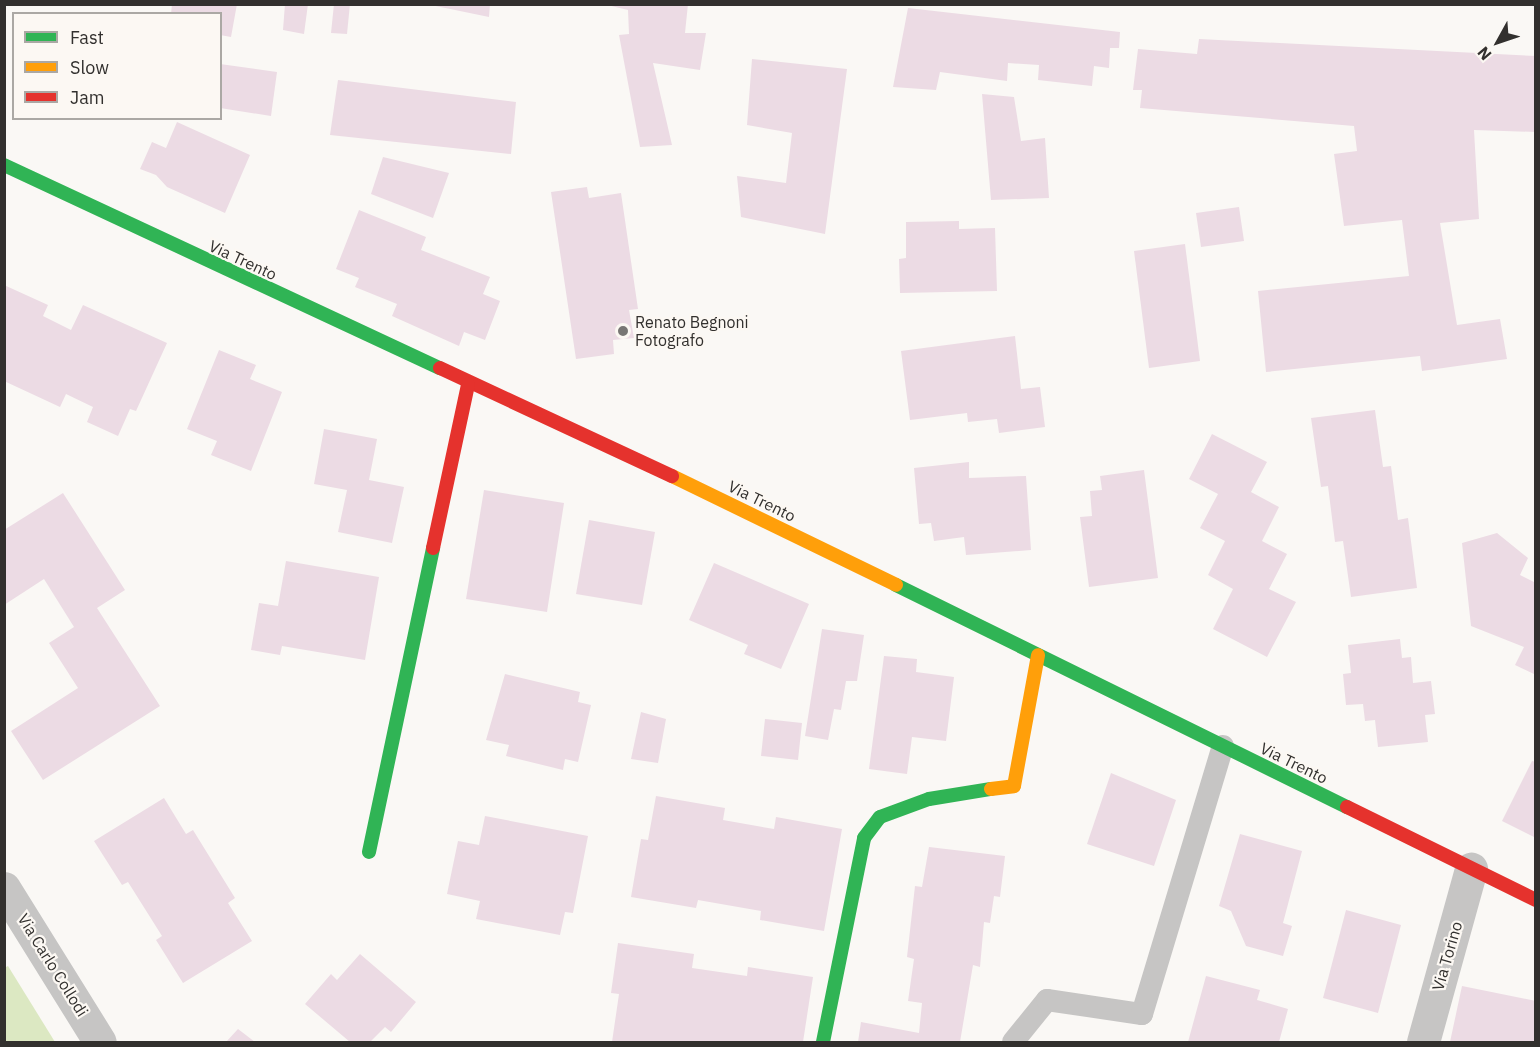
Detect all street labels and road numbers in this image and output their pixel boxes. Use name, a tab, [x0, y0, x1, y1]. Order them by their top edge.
street label: Via Trento	[206, 236, 280, 284]
street label: Via Trento	[725, 476, 799, 526]
street label: Via Trento	[1257, 738, 1331, 788]
street label: Via Carlo Collodi	[14, 910, 92, 1020]
street label: Via Torino	[1428, 919, 1466, 993]

